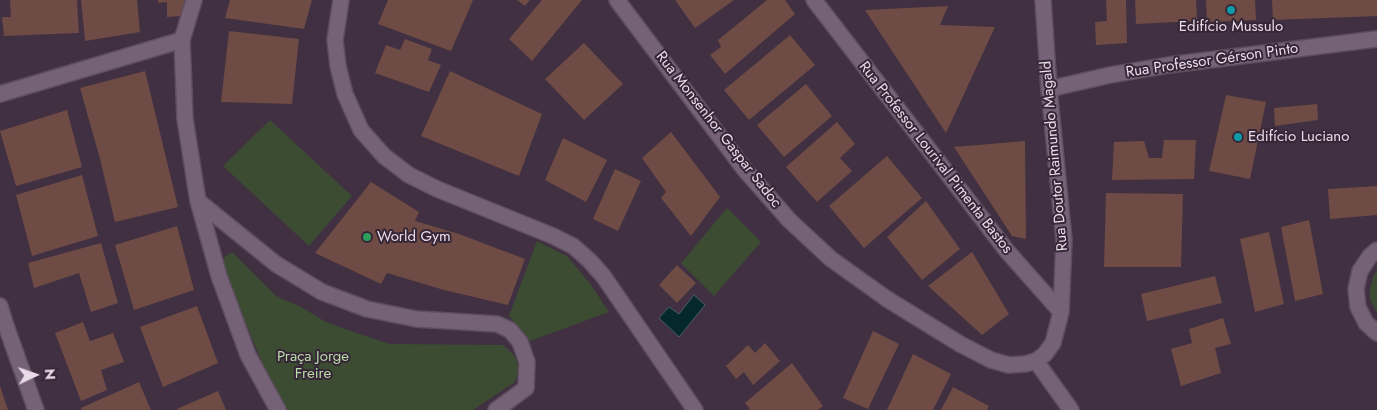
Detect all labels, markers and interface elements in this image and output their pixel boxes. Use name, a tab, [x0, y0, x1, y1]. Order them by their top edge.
marker: Edifício Mussulo	[1225, 4, 1237, 16]
place label: Edifício Mussulo	[1179, 18, 1283, 36]
street label: Rua Professor Gérson Pinto	[1125, 40, 1299, 82]
street label: Rua Monsenhor Gaspar Sadoc	[651, 48, 785, 212]
street label: Rua Professor Lourival Pimenta Bastos	[854, 58, 1016, 258]
street label: Rua Doutor Raimundo Magald	[1038, 60, 1072, 252]
place label: Edifício Luciano	[1248, 128, 1349, 146]
marker: Edifício Luciano	[1232, 131, 1244, 143]
place label: World Gym	[377, 228, 451, 246]
marker: World Gym	[361, 231, 373, 243]
park label: Praça Jorge Freire	[277, 348, 349, 383]
north arrow	[10, 350, 60, 400]
text: N	[40, 368, 60, 380]

